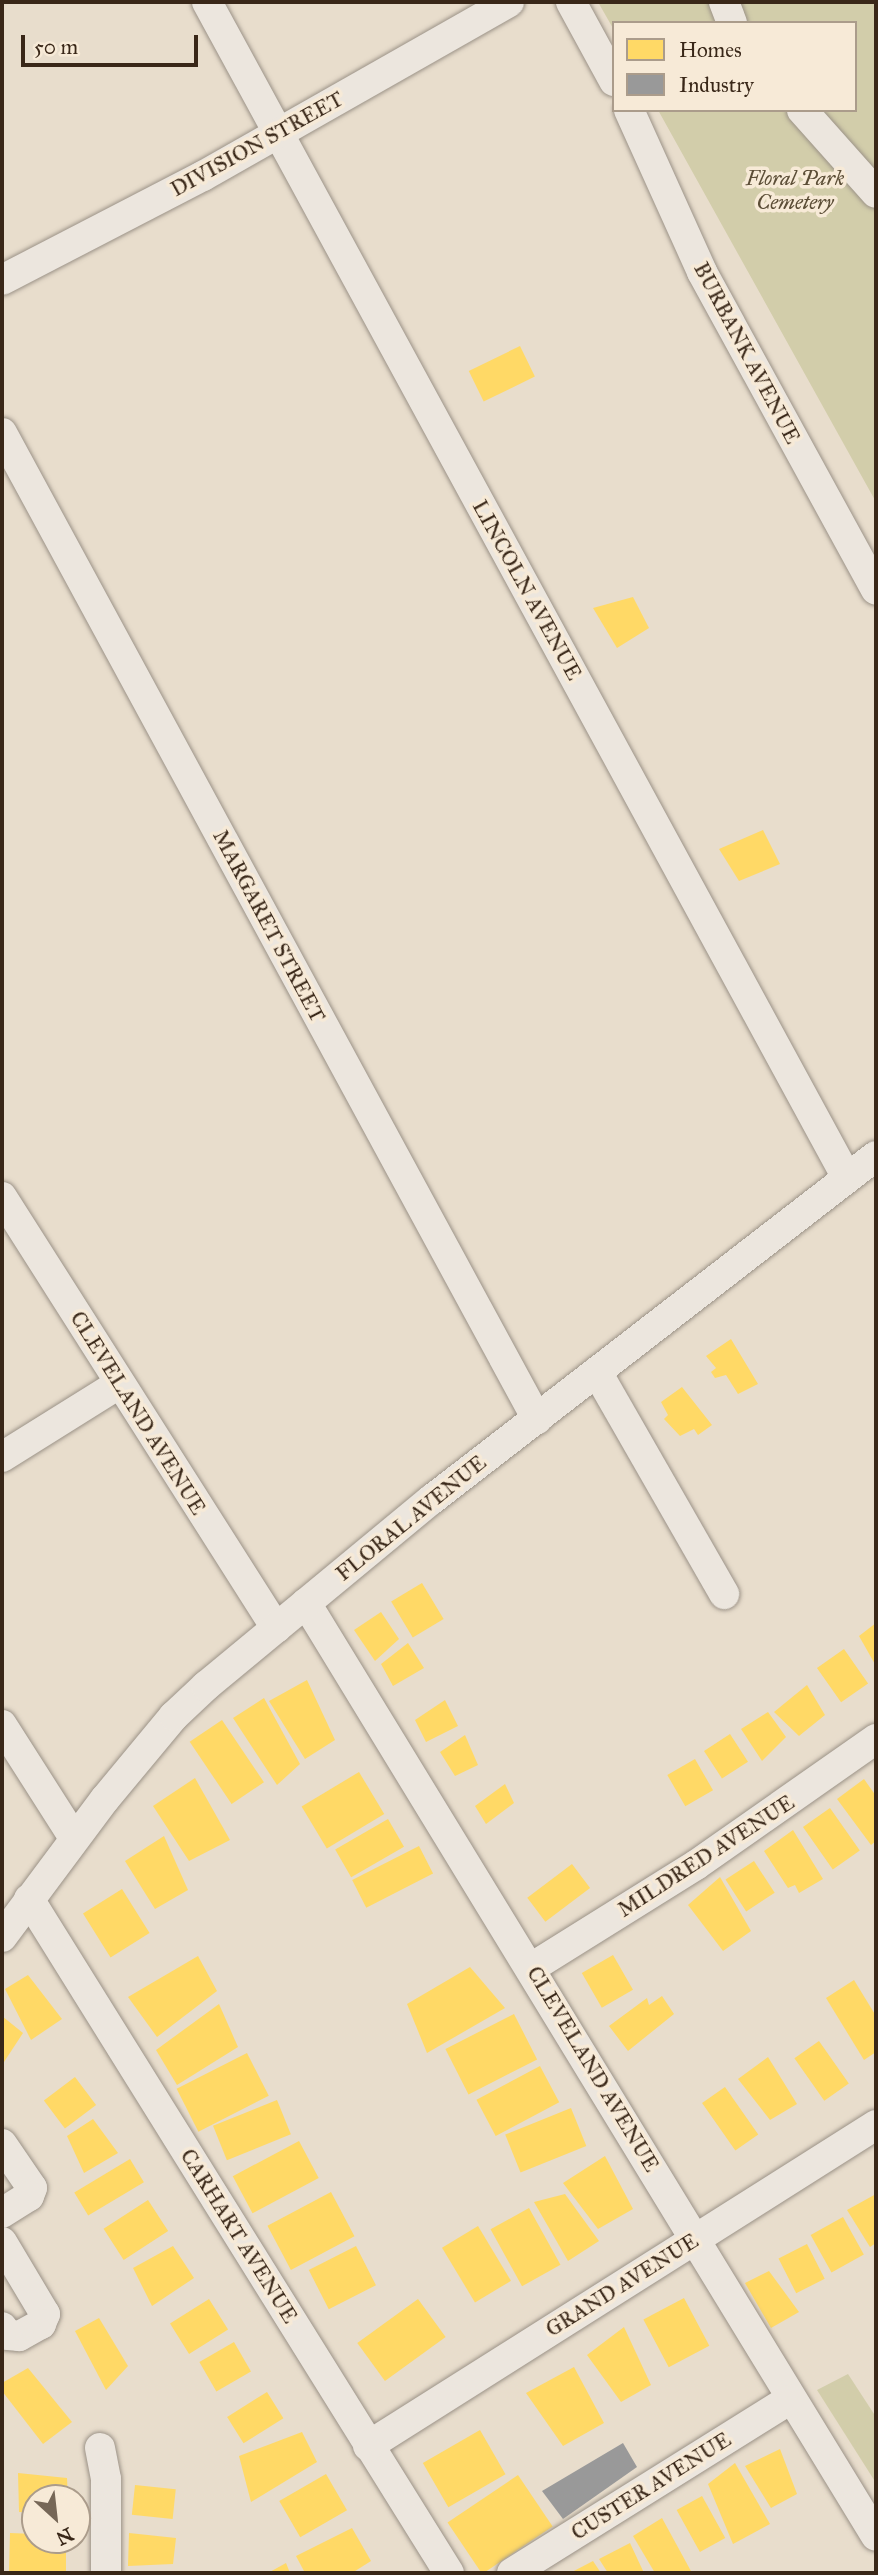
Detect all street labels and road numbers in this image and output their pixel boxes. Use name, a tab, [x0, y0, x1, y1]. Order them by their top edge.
street label: DIVISION STREET	[166, 86, 348, 202]
street label: BURBANK AVENUE	[688, 258, 806, 448]
street label: LINCOLN AVENUE	[467, 496, 587, 684]
street label: MARGARET STREET	[208, 826, 330, 1026]
street label: CLEVELAND AVENUE	[65, 1307, 211, 1519]
street label: FLORAL AVENUE	[331, 1450, 491, 1586]
street label: MILDRED AVENUE	[613, 1790, 799, 1922]
street label: CLEVELAND AVENUE	[522, 1962, 664, 2176]
street label: CARHART AVENUE	[175, 2144, 303, 2328]
street label: GRAND AVENUE	[541, 2228, 703, 2342]
street label: CUSTER AVENUE	[567, 2427, 735, 2545]

